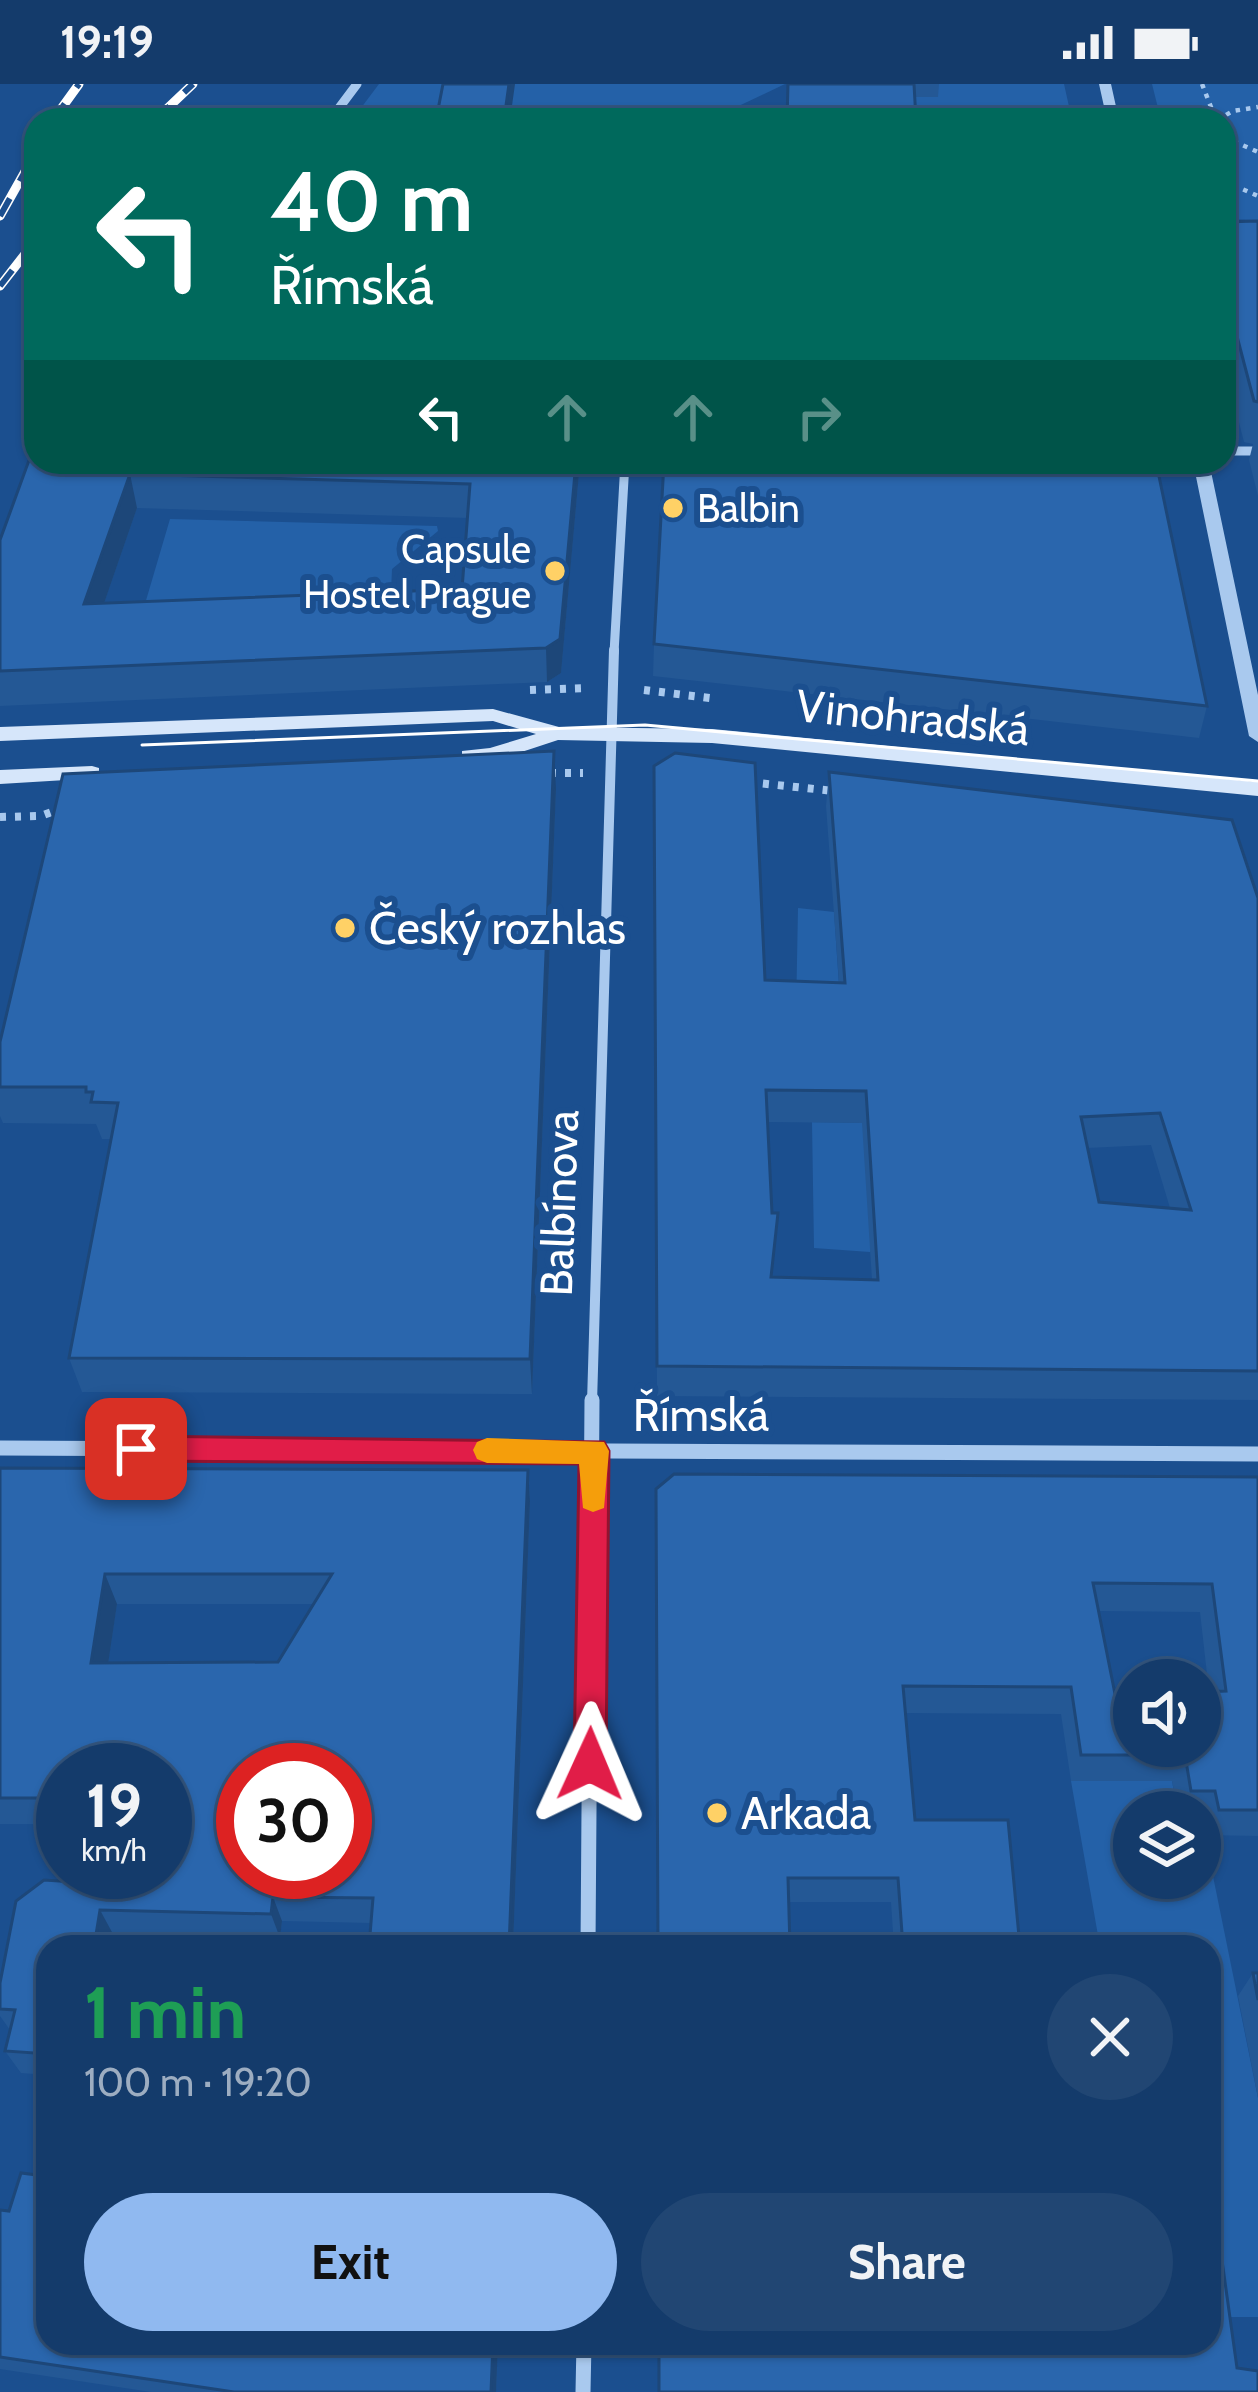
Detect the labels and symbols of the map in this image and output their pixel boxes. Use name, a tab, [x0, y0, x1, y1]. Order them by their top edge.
place label: Balbin	[697, 484, 800, 532]
marker: Balbin	[660, 495, 686, 521]
place label: Capsule Hostel Prague	[303, 525, 531, 618]
marker: Capsule Hostel Prague	[542, 558, 568, 584]
street label: Vinohradská	[794, 678, 1033, 756]
place label: Český rozhlas	[369, 901, 626, 955]
marker: Český rozhlas	[332, 915, 358, 941]
street label: Balbínova	[529, 1108, 589, 1297]
street label: Římská	[633, 1388, 770, 1442]
pin	[85, 1398, 187, 1500]
position arrow	[527, 1701, 653, 1827]
speed limit sign: 30	[216, 1743, 372, 1899]
place label: Arkada	[741, 1786, 871, 1840]
marker: Arkada	[704, 1800, 730, 1826]

